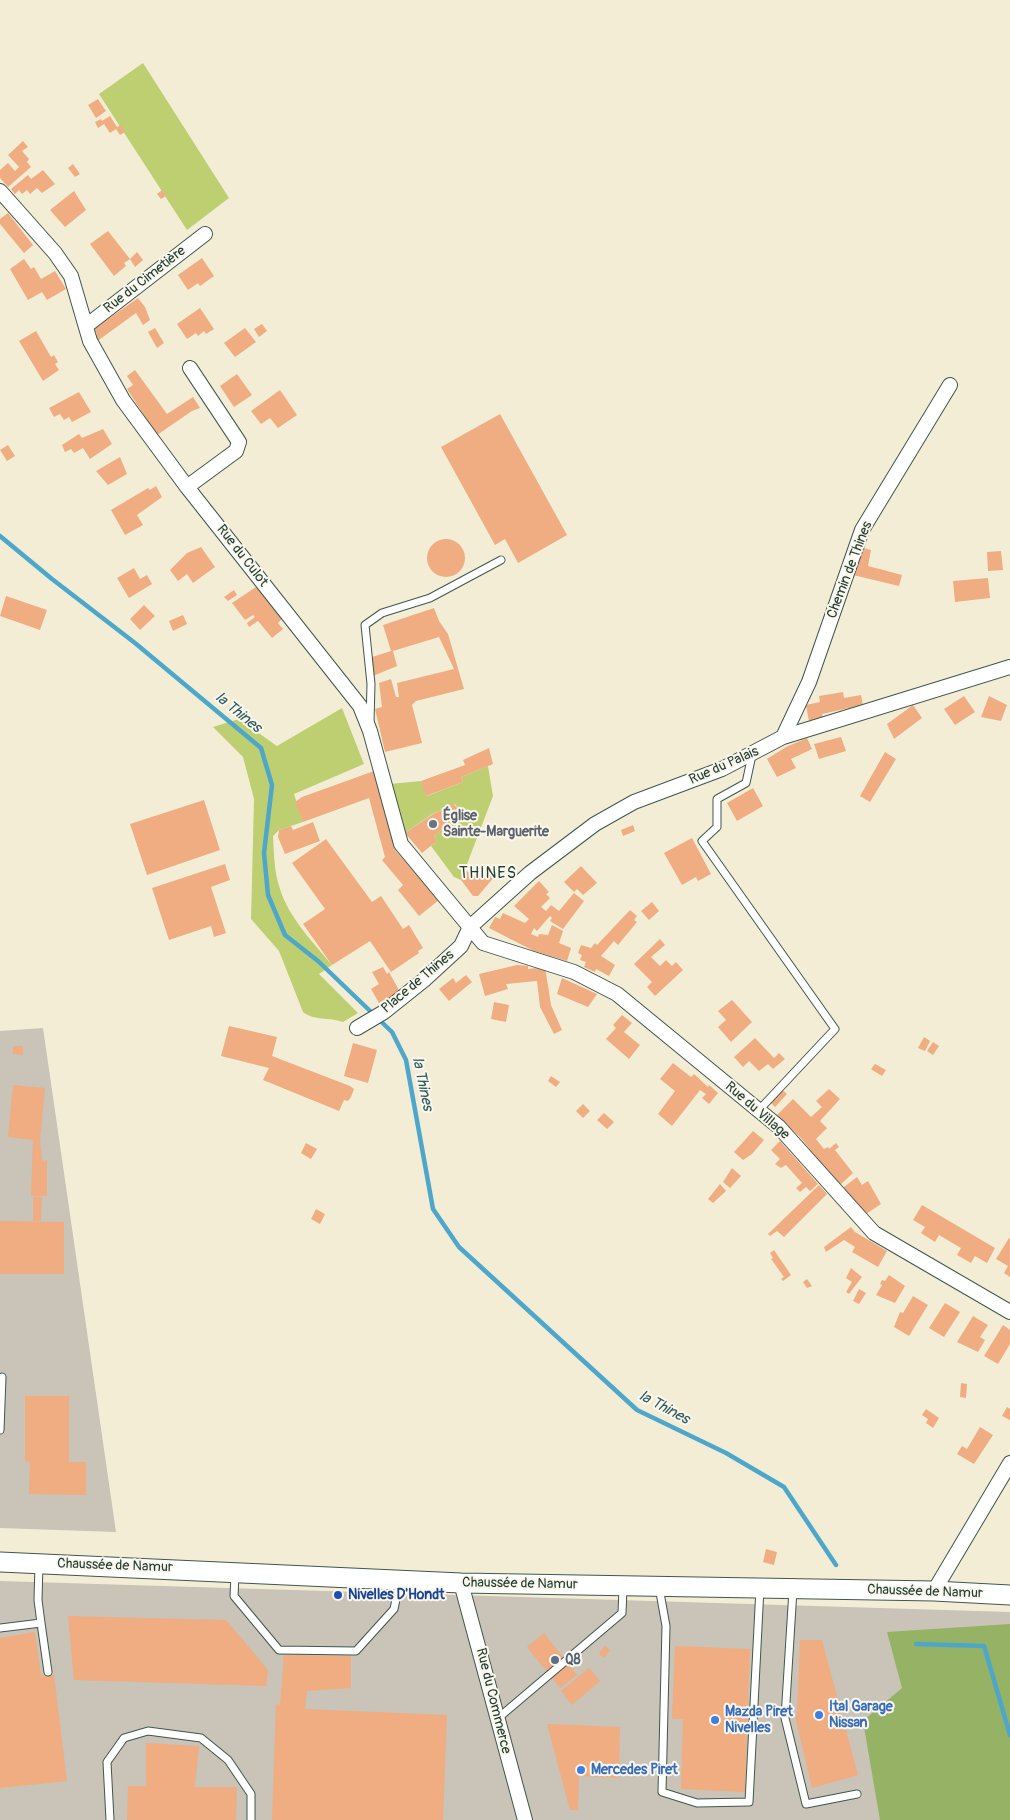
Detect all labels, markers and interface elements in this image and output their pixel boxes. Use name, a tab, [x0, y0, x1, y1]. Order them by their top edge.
street label: Rue du Cimetière	[101, 243, 189, 317]
street label: Chemin de Thines	[824, 519, 876, 621]
street label: Rue du Culot	[213, 522, 271, 590]
water label: la Thines	[211, 689, 265, 737]
street label: Rue du Palais	[687, 743, 761, 789]
place label: Église Sainte-Marguerite	[443, 808, 549, 840]
marker: Église Sainte-Marguerite	[427, 818, 439, 830]
district label: THINES	[458, 864, 518, 884]
street label: Place de Thines	[378, 947, 458, 1017]
water label: la Thines	[408, 1056, 436, 1112]
street label: Rue du Village	[721, 1078, 793, 1144]
water label: la Thines	[636, 1387, 692, 1429]
street label: Chaussée de Namur	[57, 1556, 173, 1576]
street label: Chaussée de Namur	[462, 1575, 578, 1593]
street label: Chaussée de Namur	[867, 1582, 983, 1602]
place label: Nivelles D'Hondt	[348, 1587, 445, 1603]
marker: Nivelles D'Hondt	[332, 1589, 344, 1601]
street label: Rue du Commerce	[472, 1646, 514, 1756]
place label: Q8	[565, 1652, 581, 1668]
marker: Q8	[549, 1654, 561, 1666]
place label: Ital Garage Nissan	[829, 1699, 893, 1731]
place label: Mazda Piret Nivelles	[725, 1704, 793, 1736]
marker: Ital Garage Nissan	[813, 1709, 825, 1721]
marker: Mazda Piret Nivelles	[709, 1714, 721, 1726]
place label: Mercedes Piret	[591, 1762, 678, 1778]
marker: Mercedes Piret	[575, 1764, 587, 1776]

